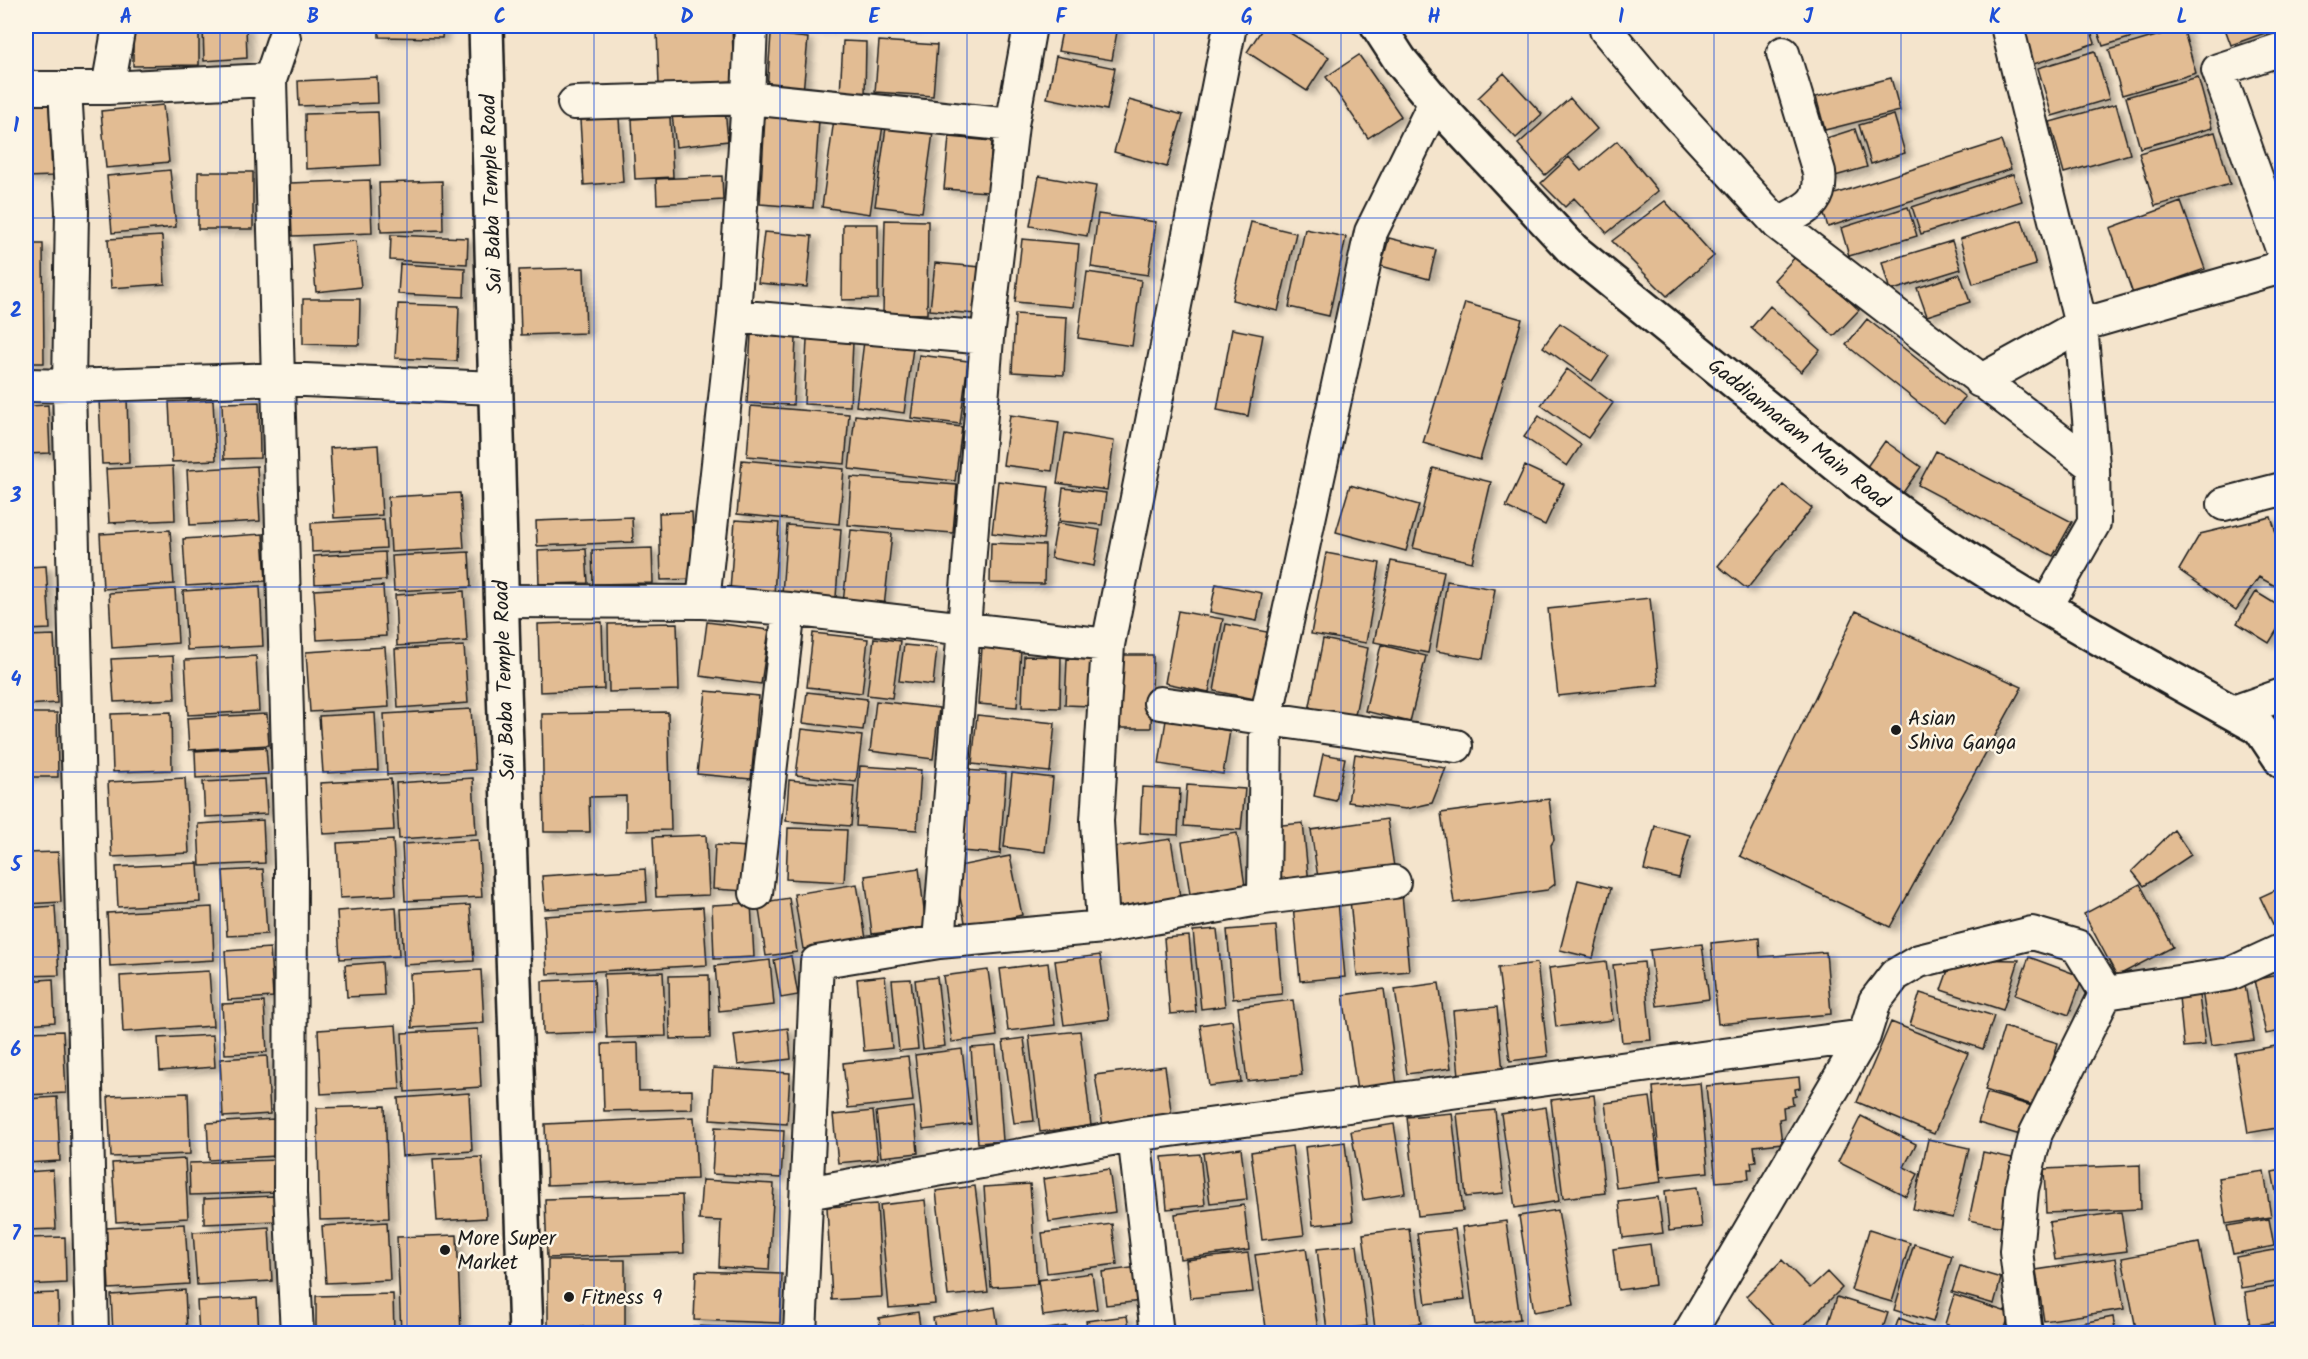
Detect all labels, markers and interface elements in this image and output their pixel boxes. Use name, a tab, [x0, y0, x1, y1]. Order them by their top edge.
text: A	[120, 2, 132, 34]
text: B	[307, 2, 319, 34]
text: C	[494, 2, 506, 34]
text: D	[680, 2, 694, 34]
text: E	[868, 2, 880, 34]
text: F	[1056, 2, 1068, 34]
text: G	[1241, 2, 1253, 34]
text: H	[1427, 2, 1441, 34]
text: I	[1618, 2, 1624, 34]
text: J	[1803, 2, 1814, 34]
text: K	[1989, 2, 2001, 34]
text: L	[2177, 2, 2187, 34]
street label: Sai Baba Temple Road	[473, 93, 512, 294]
text: 1	[13, 111, 19, 143]
text: 2	[10, 296, 22, 328]
street label: Gaddiannaram Main Road	[1700, 350, 1897, 518]
text: 3	[10, 481, 22, 513]
street label: Sai Baba Temple Road	[486, 579, 525, 780]
text: 4	[11, 665, 22, 697]
place label: Asian Shiva Ganga	[1908, 703, 2016, 760]
marker: Asian Shiva Ganga	[1889, 723, 1903, 737]
text: 5	[10, 850, 23, 882]
text: 6	[11, 1035, 22, 1067]
text: 7	[11, 1219, 21, 1251]
place label: More Super Market	[457, 1223, 557, 1280]
marker: More Super Market	[438, 1243, 452, 1257]
place label: Fitness 9	[581, 1282, 662, 1315]
marker: Fitness 9	[562, 1290, 576, 1304]

